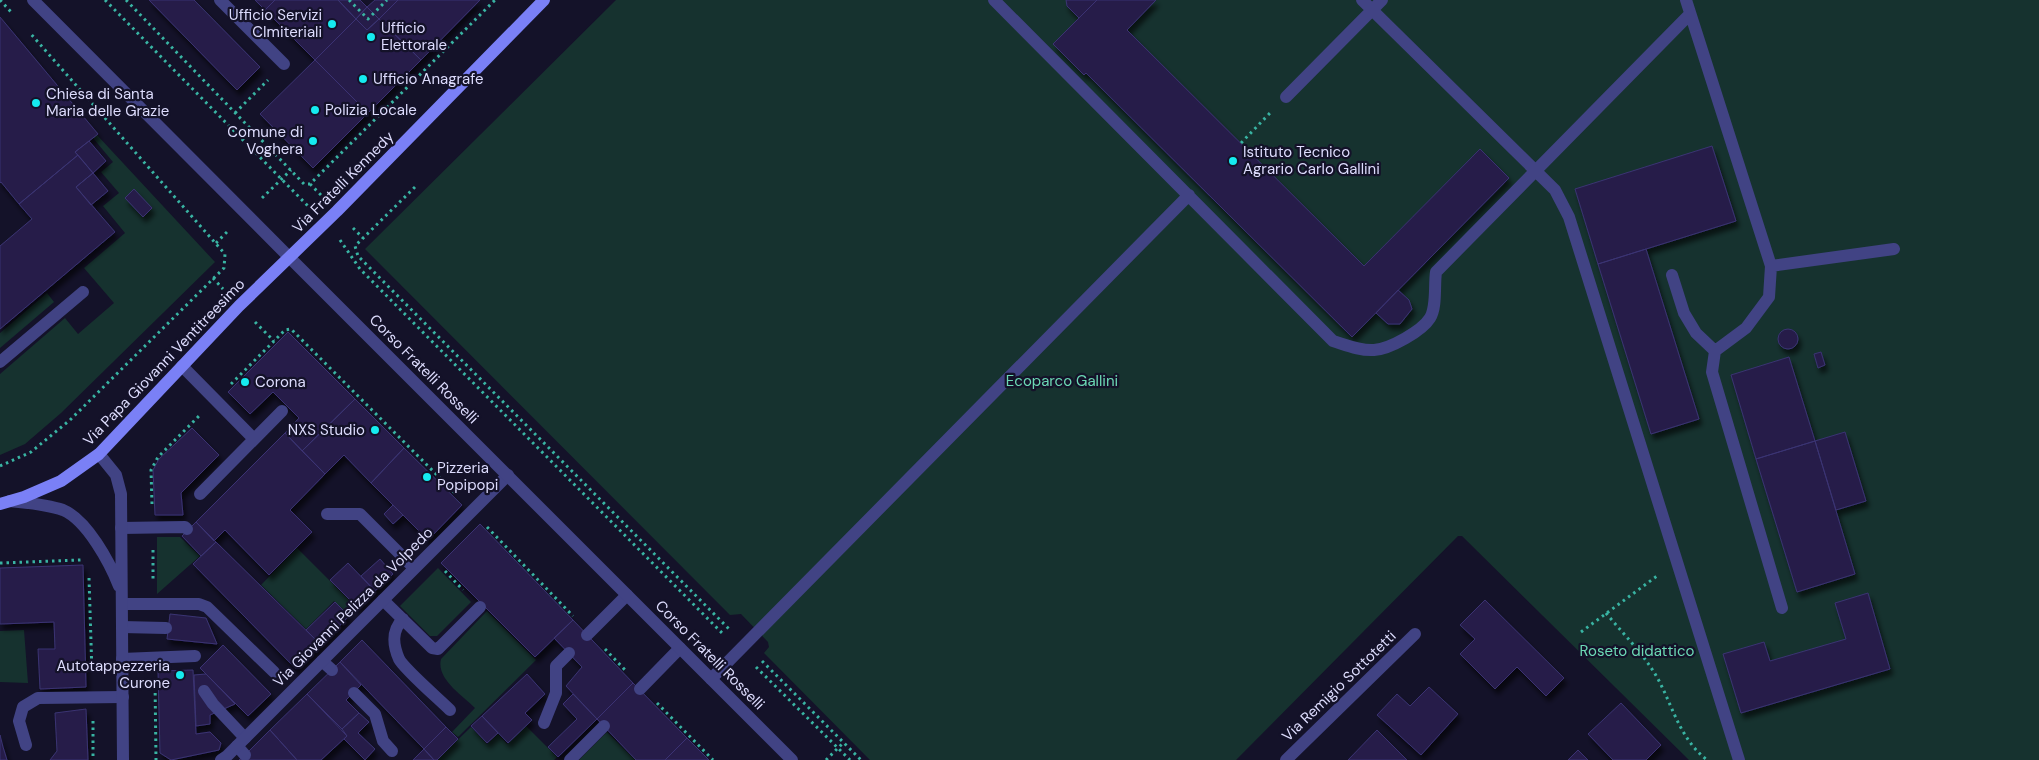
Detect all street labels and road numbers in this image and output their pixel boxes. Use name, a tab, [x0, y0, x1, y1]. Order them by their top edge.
street label: Via Fratelli Kennedy	[288, 126, 399, 237]
street label: Via Papa Giovanni Ventitreesimo	[79, 274, 249, 450]
street label: Corso Fratelli Rosselli	[365, 310, 483, 428]
street label: Via Giovanni Pelizza da Volpedo	[269, 523, 437, 691]
street label: Corso Fratelli Rosselli	[651, 596, 769, 714]
street label: Via Remigio Sottotetti	[1278, 626, 1400, 746]

